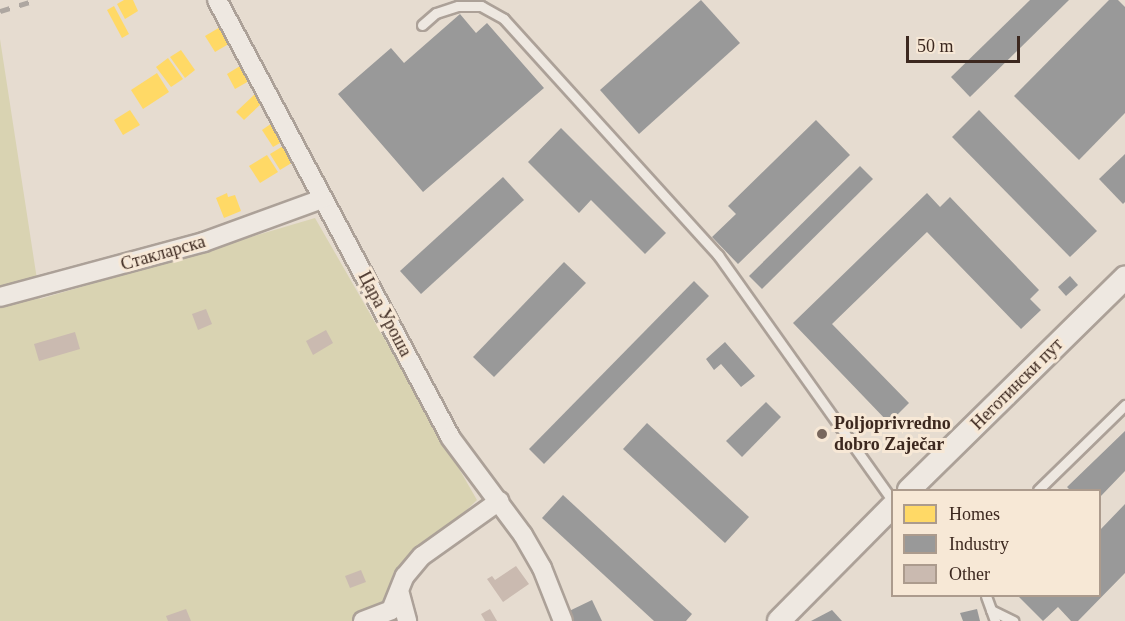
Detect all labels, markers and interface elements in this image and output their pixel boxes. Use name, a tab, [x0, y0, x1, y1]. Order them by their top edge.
scale bar	[909, 24, 1023, 62]
text: 50 m	[917, 36, 954, 56]
street label: Стакларска	[118, 231, 208, 275]
street label: Цара Уроша	[354, 268, 416, 360]
street label: Неготински пут	[967, 334, 1067, 434]
place label: Poljoprivredno dobro Zaječar	[834, 413, 951, 456]
marker: Poljoprivredno dobro Zaječar	[815, 427, 829, 441]
legend	[891, 489, 1101, 597]
text: Homes	[949, 504, 1000, 524]
text: Industry	[949, 534, 1009, 554]
text: Other	[949, 564, 990, 584]

